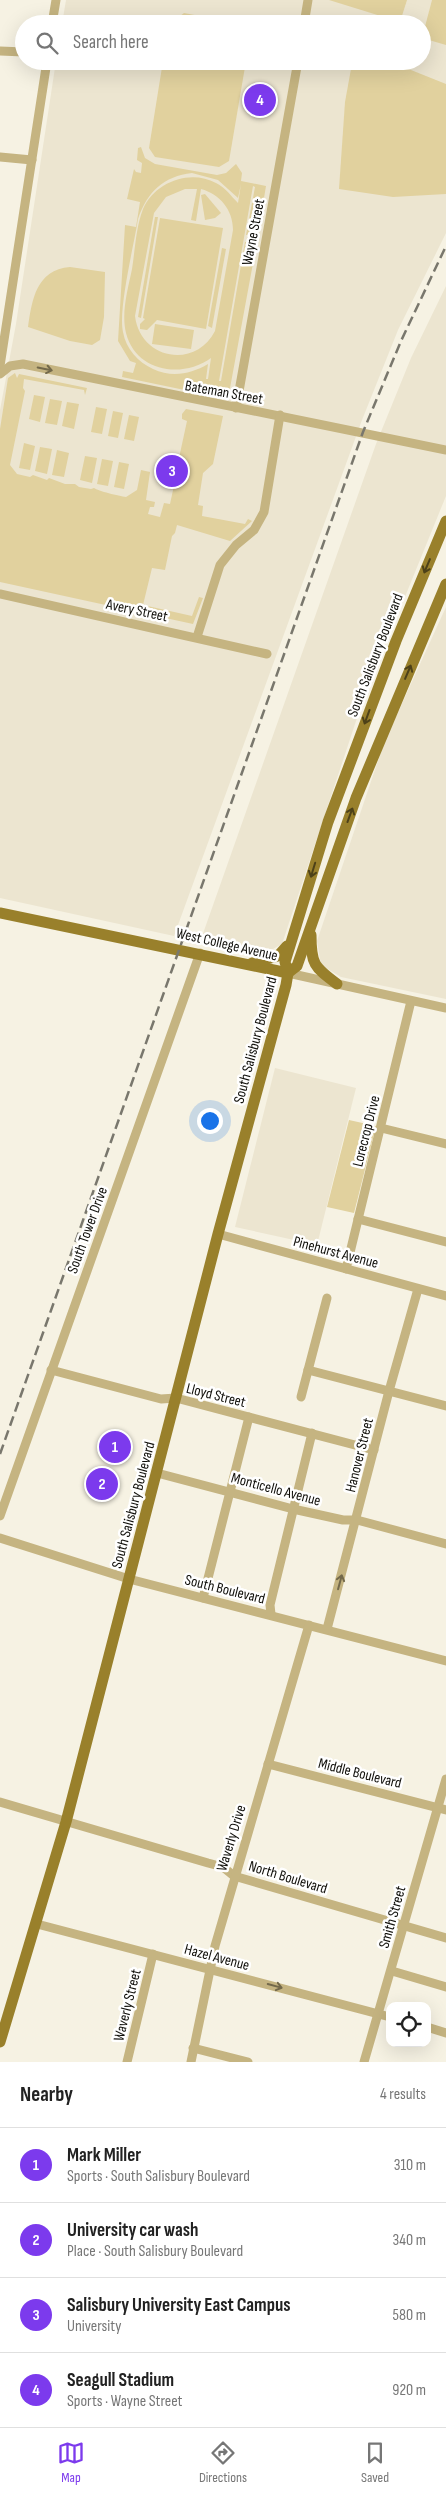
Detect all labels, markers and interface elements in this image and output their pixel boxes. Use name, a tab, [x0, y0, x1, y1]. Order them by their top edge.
search box	[15, 15, 431, 70]
icon: search	[33, 29, 61, 57]
text: Search here	[73, 31, 149, 54]
pin: 4	[244, 81, 276, 119]
street label: Wayne Street	[238, 197, 269, 267]
one-way arrow	[37, 365, 53, 374]
street label: Bateman Street	[183, 376, 265, 409]
pin: 3	[156, 452, 188, 490]
one-way arrow	[421, 558, 431, 573]
street label: South Salisbury Boulevard	[343, 591, 408, 719]
street label: Avery Street	[104, 595, 170, 626]
one-way arrow	[404, 664, 413, 679]
one-way arrow	[362, 709, 371, 724]
one-way arrow	[346, 808, 355, 823]
one-way arrow	[308, 862, 318, 878]
street label: West College Avenue	[174, 924, 280, 965]
street label: South Salisbury Boulevard	[229, 975, 282, 1106]
street label: Lorecrop Drive	[348, 1094, 384, 1169]
your location	[197, 1108, 223, 1134]
street label: South Tower Drive	[63, 1184, 112, 1276]
street label: Pinehurst Avenue	[291, 1232, 381, 1273]
street label: Lloyd Street	[184, 1379, 248, 1412]
street label: Hanover Street	[341, 1416, 378, 1494]
pin: 1	[99, 1428, 131, 1466]
street label: South Salisbury Boulevard	[107, 1440, 160, 1571]
pin: 2	[86, 1465, 118, 1503]
street label: Monticello Avenue	[229, 1468, 323, 1511]
street label: South Boulevard	[183, 1570, 267, 1609]
one-way arrow	[336, 1574, 345, 1590]
street label: Middle Boulevard	[316, 1754, 403, 1793]
street label: Waverly Drive	[212, 1803, 251, 1874]
street label: North Boulevard	[246, 1857, 330, 1898]
street label: Smith Street	[375, 1883, 411, 1950]
street label: Hazel Avenue	[182, 1940, 251, 1975]
street label: Waverly Street	[109, 1967, 146, 2043]
one-way arrow	[266, 1982, 282, 1991]
map controls	[386, 2002, 431, 2047]
button: locate	[386, 2002, 431, 2047]
text: Nearby	[20, 2082, 73, 2107]
text: 4 results	[380, 2085, 426, 2104]
text: Mark Miller	[67, 2144, 141, 2167]
text: 1	[33, 2156, 39, 2175]
text: 310 m	[394, 2156, 426, 2175]
text: Sports · South Salisbury Boulevard	[67, 2167, 250, 2186]
text: University car wash	[67, 2219, 199, 2242]
text: 2	[32, 2231, 40, 2250]
text: 340 m	[393, 2231, 426, 2250]
text: Place · South Salisbury Boulevard	[67, 2242, 243, 2261]
text: Salisbury University East Campus	[67, 2294, 290, 2317]
text: 3	[32, 2306, 40, 2325]
text: 580 m	[393, 2306, 426, 2325]
text: University	[67, 2317, 121, 2336]
text: Seagull Stadium	[67, 2369, 174, 2392]
text: 4	[32, 2381, 40, 2400]
text: 920 m	[392, 2381, 426, 2400]
text: Sports · Wayne Street	[67, 2392, 182, 2411]
tab: Map	[57, 2439, 85, 2486]
tab: Directions	[199, 2439, 247, 2486]
tab: Saved	[361, 2439, 389, 2486]

